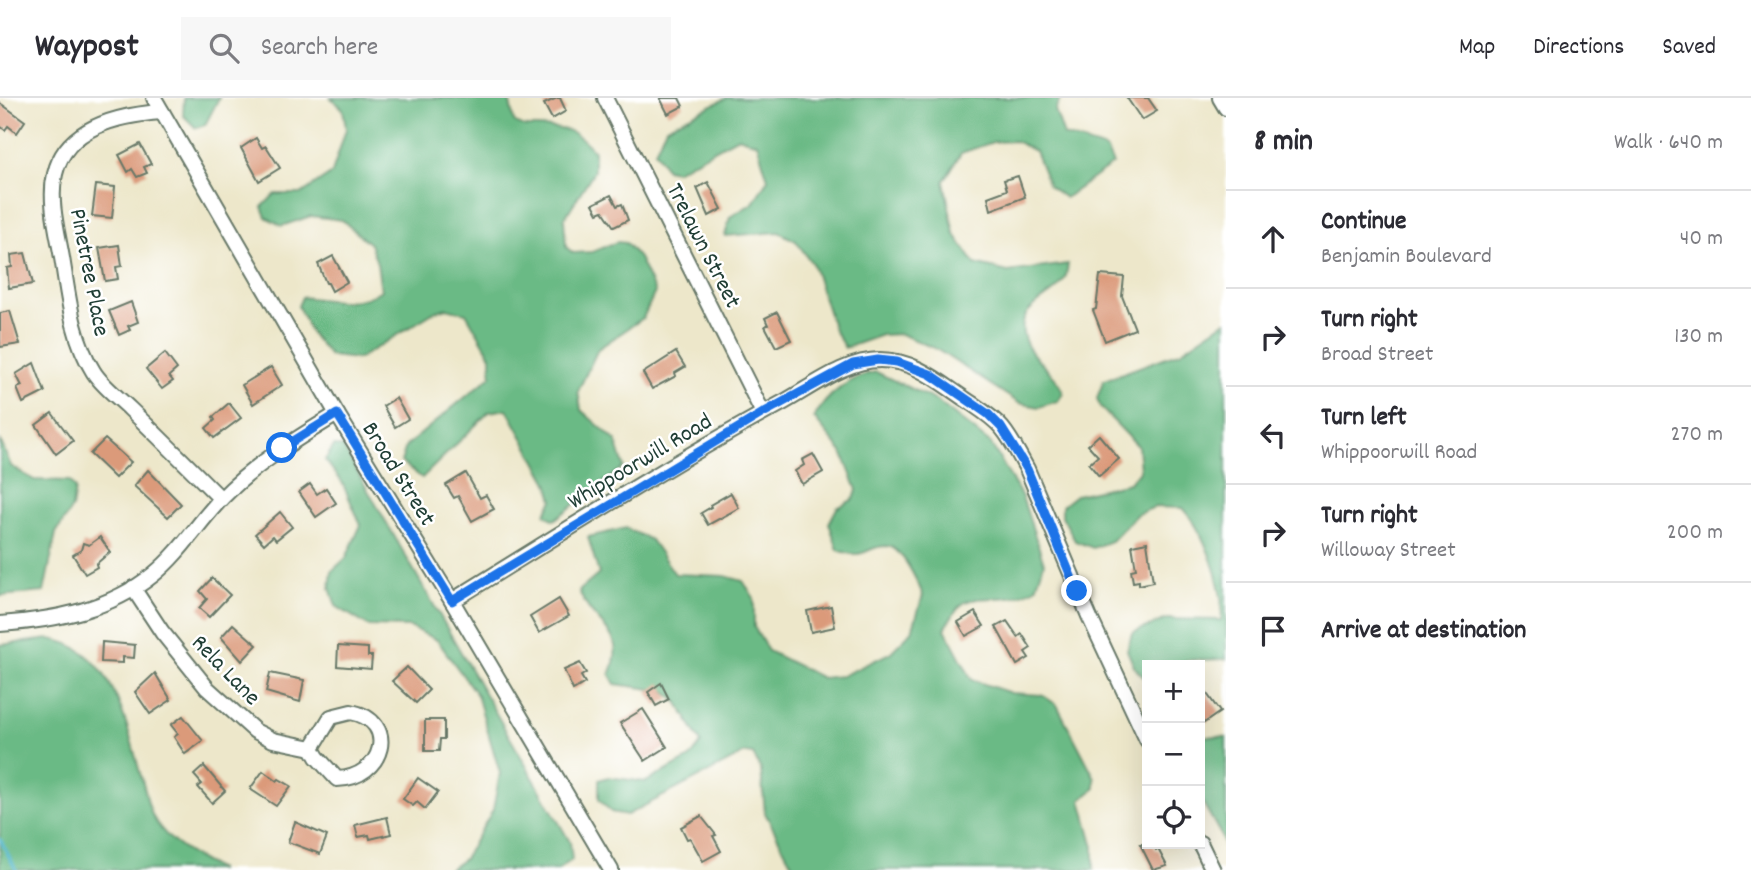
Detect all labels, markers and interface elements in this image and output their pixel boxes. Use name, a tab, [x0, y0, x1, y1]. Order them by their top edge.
search box	[181, 17, 671, 80]
text: Waypost	[35, 25, 139, 72]
icon: search	[205, 29, 243, 67]
text: Search here	[261, 30, 378, 67]
text: Map	[1459, 31, 1495, 65]
text: Directions	[1533, 31, 1624, 65]
text: Saved	[1662, 31, 1716, 65]
text: 8 min	[1254, 122, 1313, 165]
text: Walk · 640 m	[1614, 127, 1723, 160]
street label: Trelawn Street	[656, 178, 748, 315]
text: Continue	[1321, 204, 1406, 241]
street label: Pinetree Place	[59, 206, 117, 339]
icon: ahead	[1254, 220, 1292, 258]
text: 40 m	[1680, 223, 1723, 256]
text: Benjamin Boulevard	[1321, 241, 1492, 274]
text: Turn right	[1321, 302, 1418, 339]
icon: right	[1254, 318, 1292, 356]
text: 130 m	[1674, 321, 1723, 354]
text: Broad Street	[1321, 339, 1433, 372]
text: Turn left	[1321, 400, 1407, 437]
street label: Whippoorwill Road	[562, 406, 719, 519]
street label: Broad Street	[352, 416, 443, 533]
icon: left	[1254, 416, 1292, 454]
text: 270 m	[1671, 419, 1723, 452]
route start	[266, 432, 297, 463]
text: Whippoorwill Road	[1321, 437, 1477, 470]
text: Turn right	[1321, 498, 1418, 535]
icon: right	[1254, 514, 1292, 552]
text: 200 m	[1667, 517, 1723, 550]
text: Willoway Street	[1321, 535, 1456, 568]
route end	[1061, 575, 1092, 606]
icon: arrive	[1254, 612, 1292, 650]
text: Arrive at destination	[1321, 613, 1526, 650]
street label: Rela Lane	[182, 628, 267, 714]
map controls	[1142, 660, 1205, 849]
button: +	[1142, 660, 1205, 723]
button: −	[1142, 723, 1205, 786]
button: locate	[1142, 786, 1205, 849]

